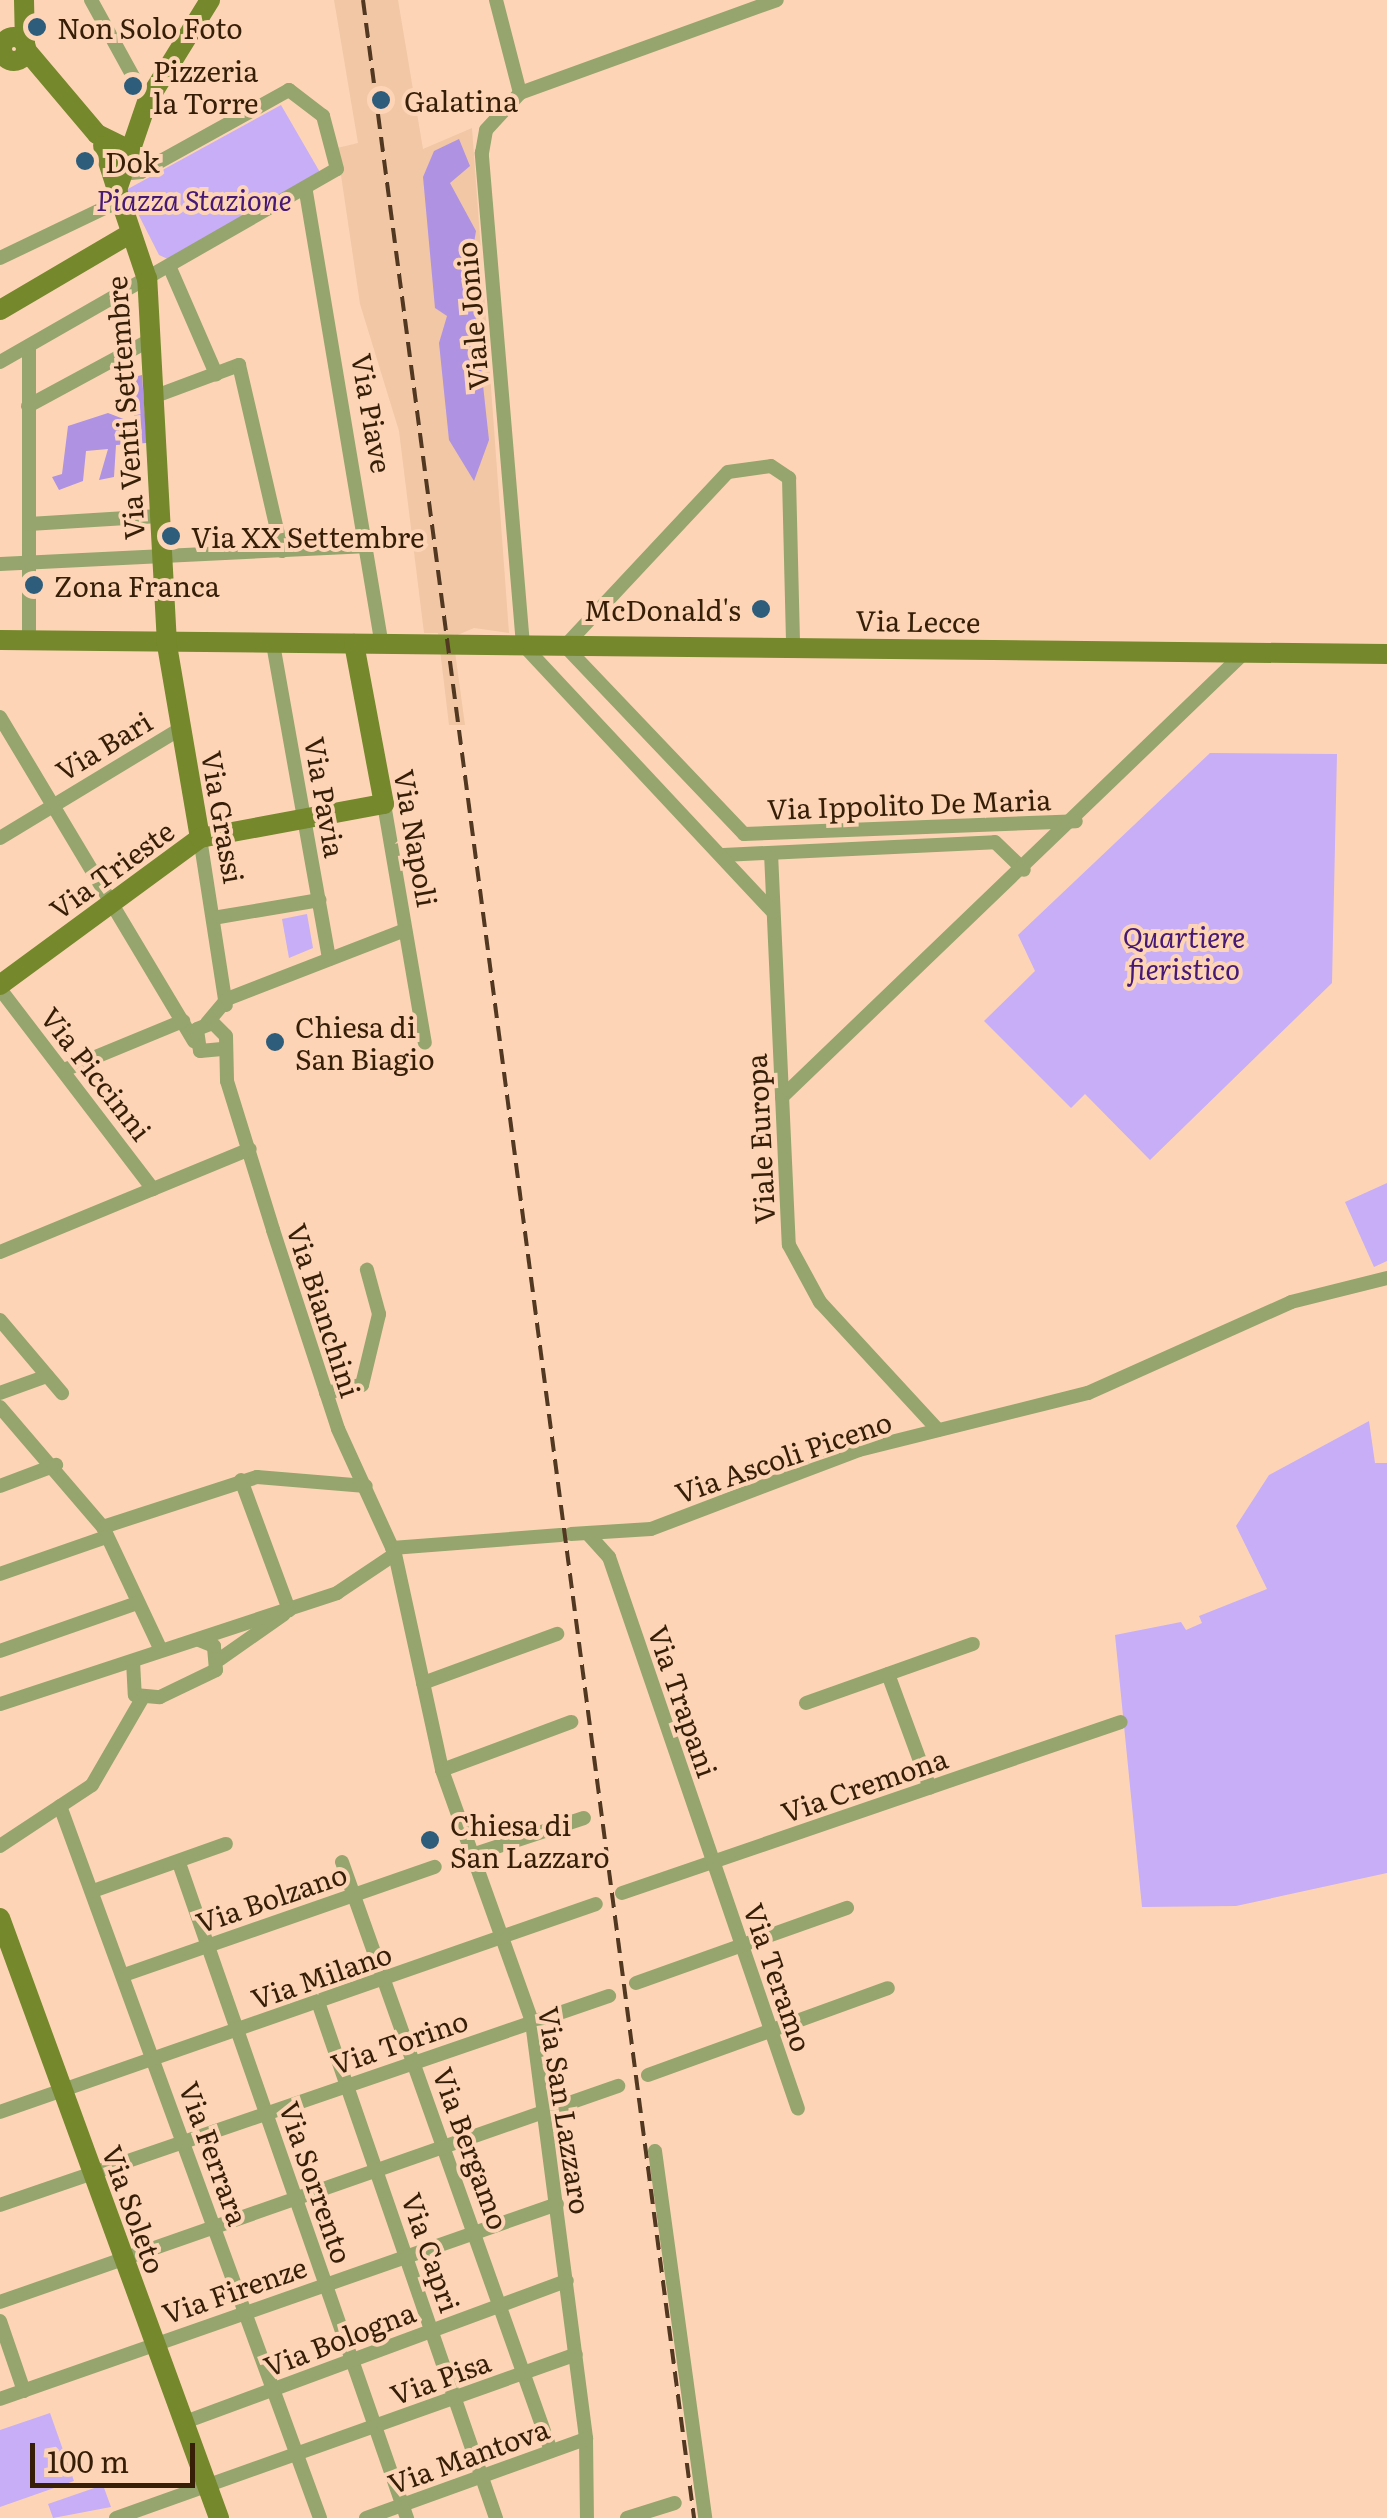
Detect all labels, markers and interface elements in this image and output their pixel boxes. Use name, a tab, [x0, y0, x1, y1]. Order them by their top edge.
place label: Non Solo Foto	[57, 10, 243, 44]
marker: Non Solo Foto	[26, 16, 48, 38]
place label: Pizzeria la Torre	[153, 53, 259, 119]
marker: Pizzeria la Torre	[122, 75, 144, 97]
place label: Galatina	[404, 83, 518, 117]
marker: Galatina	[368, 87, 394, 113]
place label: Dok	[105, 144, 159, 178]
marker: Dok	[74, 150, 96, 172]
park label: Piazza Stazione	[96, 182, 292, 216]
street label: Viale Jonio	[448, 240, 494, 392]
street label: Via Venti Settembre	[98, 275, 150, 541]
street label: Via Piave	[346, 351, 400, 475]
place label: Via XX Settembre	[191, 519, 425, 553]
marker: Via XX Settembre	[160, 525, 182, 547]
place label: Zona Franca	[54, 568, 220, 602]
marker: Zona Franca	[23, 574, 45, 596]
place label: McDonald's	[584, 592, 741, 626]
marker: McDonald's	[750, 598, 772, 620]
street label: Via Lecce	[855, 602, 981, 638]
street label: Via Bari	[49, 703, 157, 787]
street label: Via Pavia	[299, 734, 353, 860]
street label: Via Grassi	[196, 748, 252, 886]
street label: Via Napoli	[388, 767, 446, 909]
street label: Via Ippolito De Maria	[766, 781, 1052, 825]
street label: Via Trieste	[42, 813, 180, 925]
park label: Quartiere fieristico	[1123, 919, 1245, 985]
street label: Via Piccinni	[35, 1000, 159, 1146]
place label: Chiesa di San Biagio	[295, 1009, 435, 1075]
marker: Chiesa di San Biagio	[264, 1031, 286, 1053]
street label: Viale Europa	[738, 1053, 780, 1225]
street label: Via Bianchini	[281, 1219, 369, 1401]
street label: Via Ascoli Piceno	[670, 1403, 896, 1509]
street label: Via Trapani	[642, 1621, 726, 1781]
street label: Via Cremona	[776, 1740, 952, 1828]
place label: Chiesa di San Lazzaro	[450, 1807, 610, 1873]
marker: Chiesa di San Lazzaro	[419, 1829, 441, 1851]
street label: Via Bolzano	[191, 1856, 351, 1938]
street label: Via Teramo	[738, 1898, 820, 2056]
street label: Via Milano	[246, 1935, 396, 2015]
street label: Via Torino	[326, 2002, 472, 2080]
street label: Via San Lazzaro	[533, 2004, 599, 2216]
street label: Via Bergamo	[427, 2062, 517, 2234]
street label: Via Ferrara	[174, 2077, 256, 2229]
street label: Via Sorrento	[274, 2097, 360, 2267]
street label: Via Soleto	[96, 2140, 174, 2278]
street label: Via Capri	[396, 2188, 468, 2316]
street label: Via Firenze	[157, 2249, 311, 2329]
street label: Via Bologna	[259, 2294, 419, 2382]
street label: Via Pisa	[385, 2343, 495, 2411]
street label: Via Mantova	[383, 2410, 553, 2500]
scale bar	[35, 2423, 200, 2485]
text: 100 m	[47, 2438, 129, 2482]

